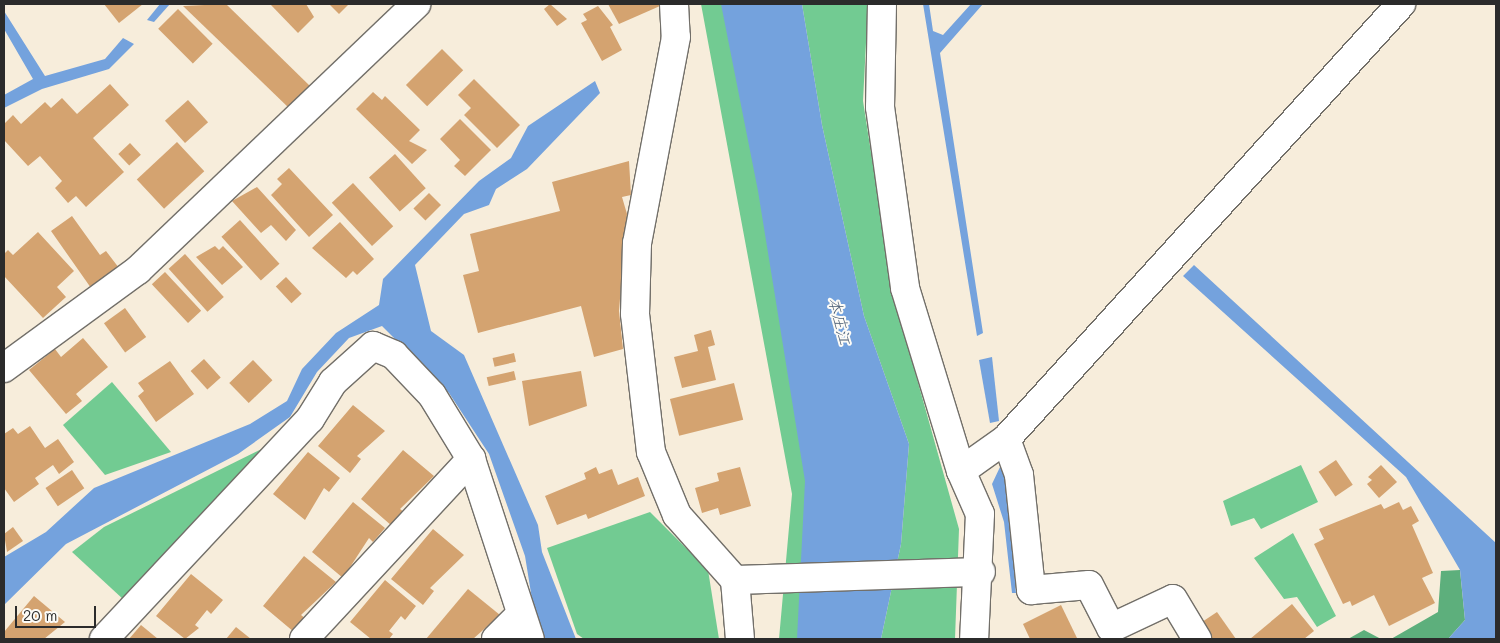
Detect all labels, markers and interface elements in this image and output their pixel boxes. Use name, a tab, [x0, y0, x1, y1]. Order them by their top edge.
water label: 本庄江	[825, 295, 855, 347]
scale bar	[18, 596, 99, 628]
text: 20 m	[23, 605, 57, 625]

